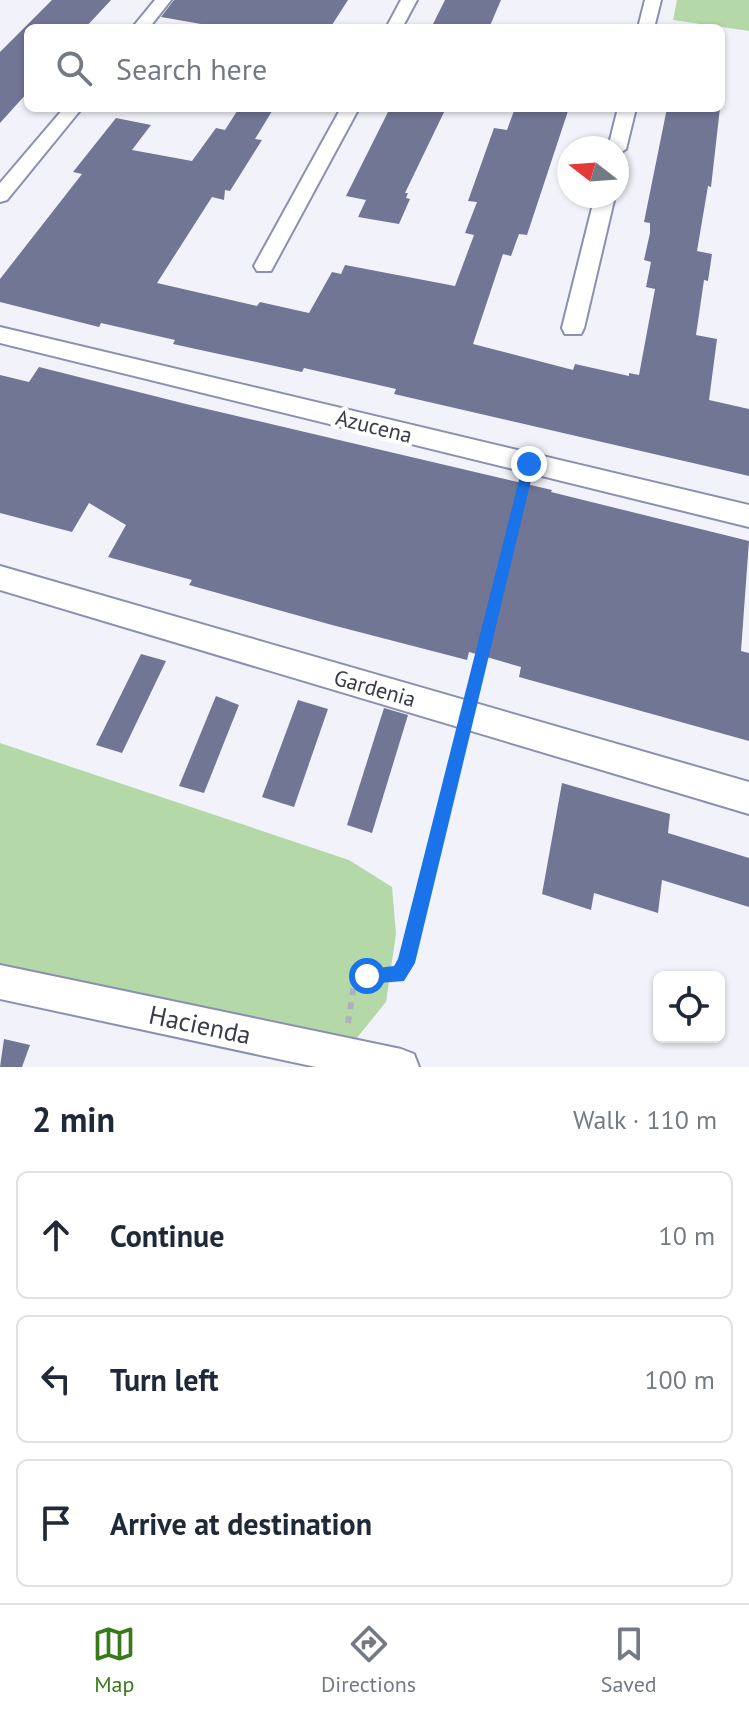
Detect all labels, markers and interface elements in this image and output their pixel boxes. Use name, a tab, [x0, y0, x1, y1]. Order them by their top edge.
search box	[24, 24, 725, 112]
icon: search	[52, 46, 96, 90]
text: Search here	[116, 49, 267, 88]
north arrow	[557, 136, 629, 208]
street label: Azucena	[333, 403, 415, 449]
route end	[511, 446, 547, 482]
street label: Gardenia	[331, 663, 419, 713]
route start	[349, 958, 385, 994]
map controls	[653, 971, 725, 1043]
button: locate	[653, 971, 725, 1043]
street label: Hacienda	[146, 998, 254, 1051]
text: 2 min	[32, 1097, 115, 1141]
text: Walk · 110 m	[573, 1103, 717, 1136]
icon: ahead	[34, 1213, 78, 1257]
text: Continue	[110, 1216, 224, 1255]
text: 10 m	[659, 1219, 715, 1252]
icon: left	[34, 1357, 78, 1401]
text: Turn left	[110, 1360, 218, 1399]
text: 100 m	[644, 1363, 715, 1396]
icon: arrive	[34, 1501, 78, 1545]
text: Arrive at destination	[110, 1504, 372, 1543]
tab: Map	[92, 1622, 136, 1698]
tab: Directions	[321, 1622, 416, 1698]
tab: Saved	[601, 1622, 657, 1698]

